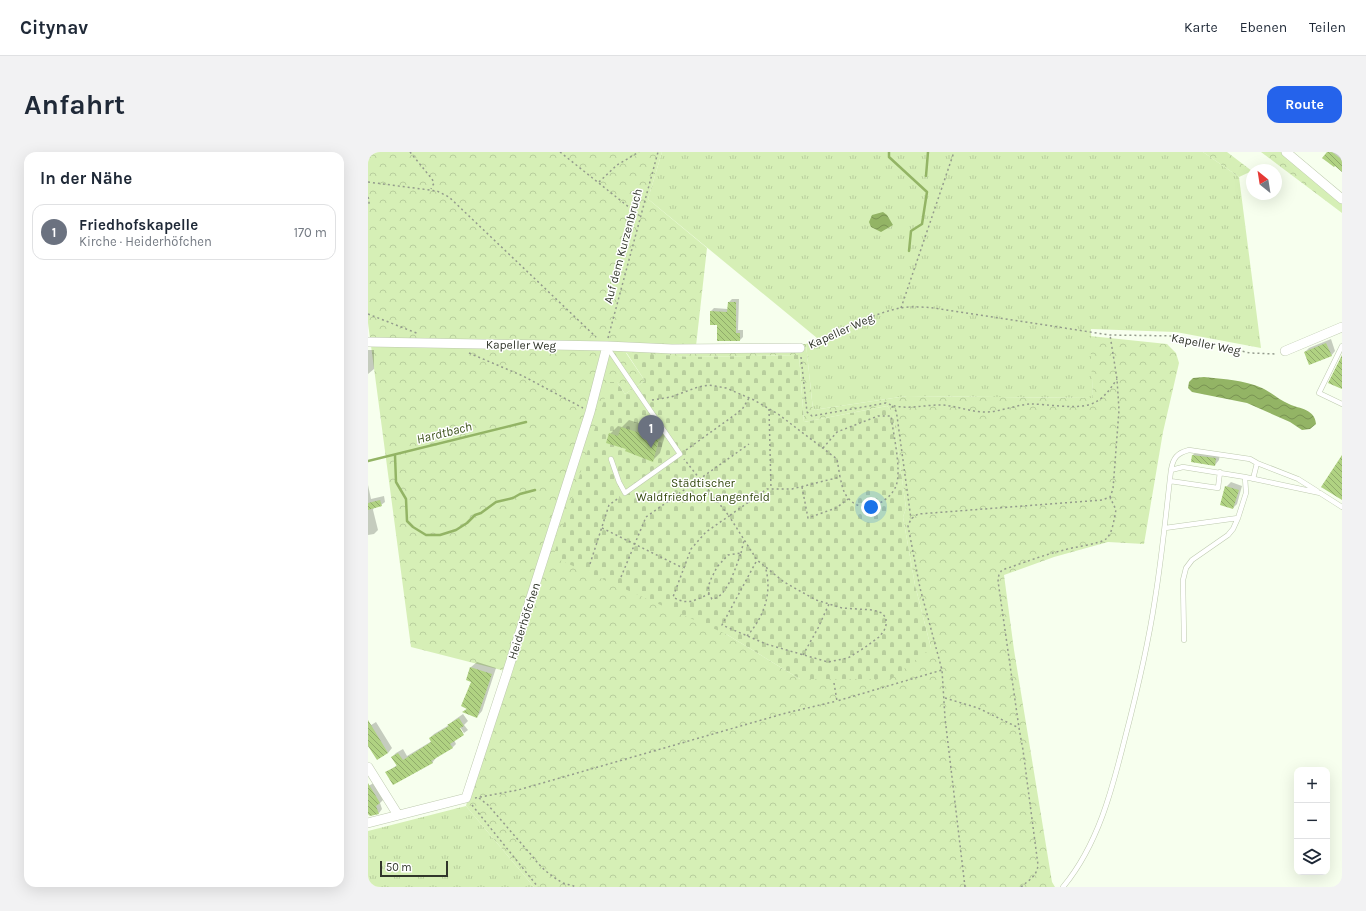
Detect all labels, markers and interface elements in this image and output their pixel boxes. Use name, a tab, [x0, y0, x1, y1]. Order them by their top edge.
text: Citynav	[20, 17, 88, 39]
text: Karte	[1184, 19, 1218, 36]
text: Ebenen	[1240, 19, 1287, 36]
text: Teilen	[1309, 19, 1346, 36]
button: Route	[1267, 86, 1342, 123]
text: Anfahrt	[24, 88, 125, 121]
north arrow	[1246, 164, 1282, 200]
text: In der Nähe	[40, 168, 132, 188]
street label: Auf dem Kurzenbruch	[601, 187, 645, 305]
text: Friedhofskapelle	[79, 216, 198, 234]
text: 1	[52, 225, 56, 240]
text: 170 m	[294, 225, 327, 240]
text: Kirche · Heiderhöfchen	[79, 234, 212, 249]
street label: Kapeller Weg	[806, 310, 876, 352]
street label: Kapeller Weg	[1170, 330, 1242, 358]
street label: Kapeller Weg	[486, 337, 557, 353]
pin: 1	[638, 415, 664, 448]
water label: Hardtbach	[415, 418, 473, 447]
park label: Städtischer Waldfriedhof Langenfeld	[636, 476, 770, 504]
your location	[861, 497, 881, 517]
street label: Heiderhöfchen	[505, 581, 543, 661]
map controls	[1294, 767, 1330, 875]
button: +	[1294, 767, 1330, 803]
button: −	[1294, 803, 1330, 839]
button: layers	[1294, 839, 1330, 875]
scale bar	[380, 859, 448, 878]
text: 50 m	[386, 861, 412, 874]

